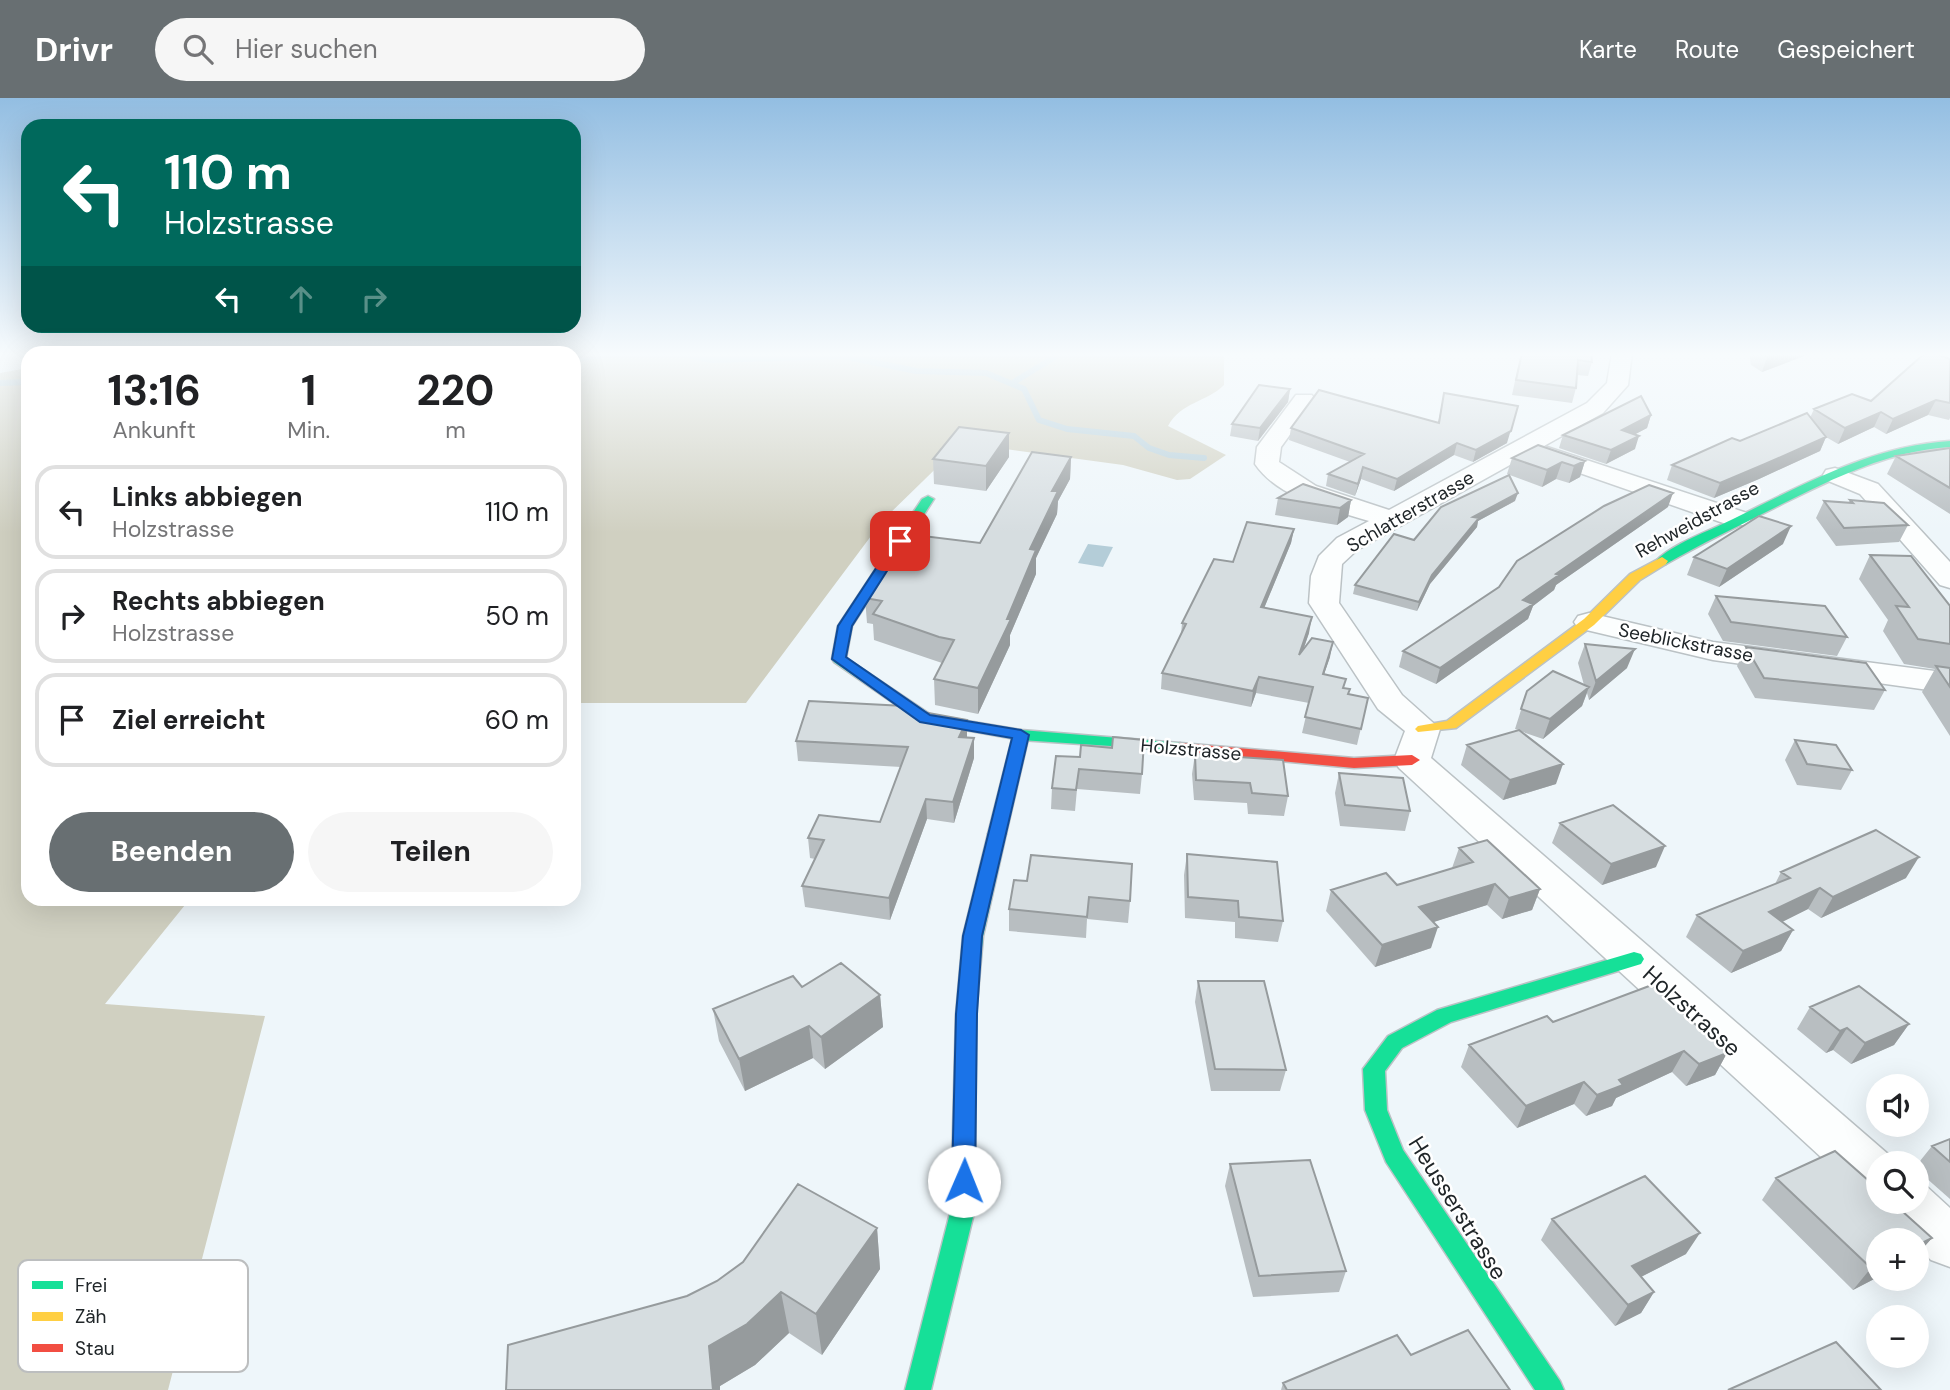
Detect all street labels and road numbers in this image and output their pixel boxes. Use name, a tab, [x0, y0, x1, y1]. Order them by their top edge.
street label: Schlatterstrasse	[1342, 465, 1479, 558]
street label: Rehweidstrasse	[1631, 475, 1763, 564]
street label: Seeblickstrasse	[1616, 617, 1756, 668]
street label: Holzstrasse	[1140, 733, 1242, 766]
street label: Holzstrasse	[1637, 959, 1747, 1063]
street label: Heusserstrasse	[1402, 1131, 1514, 1285]

